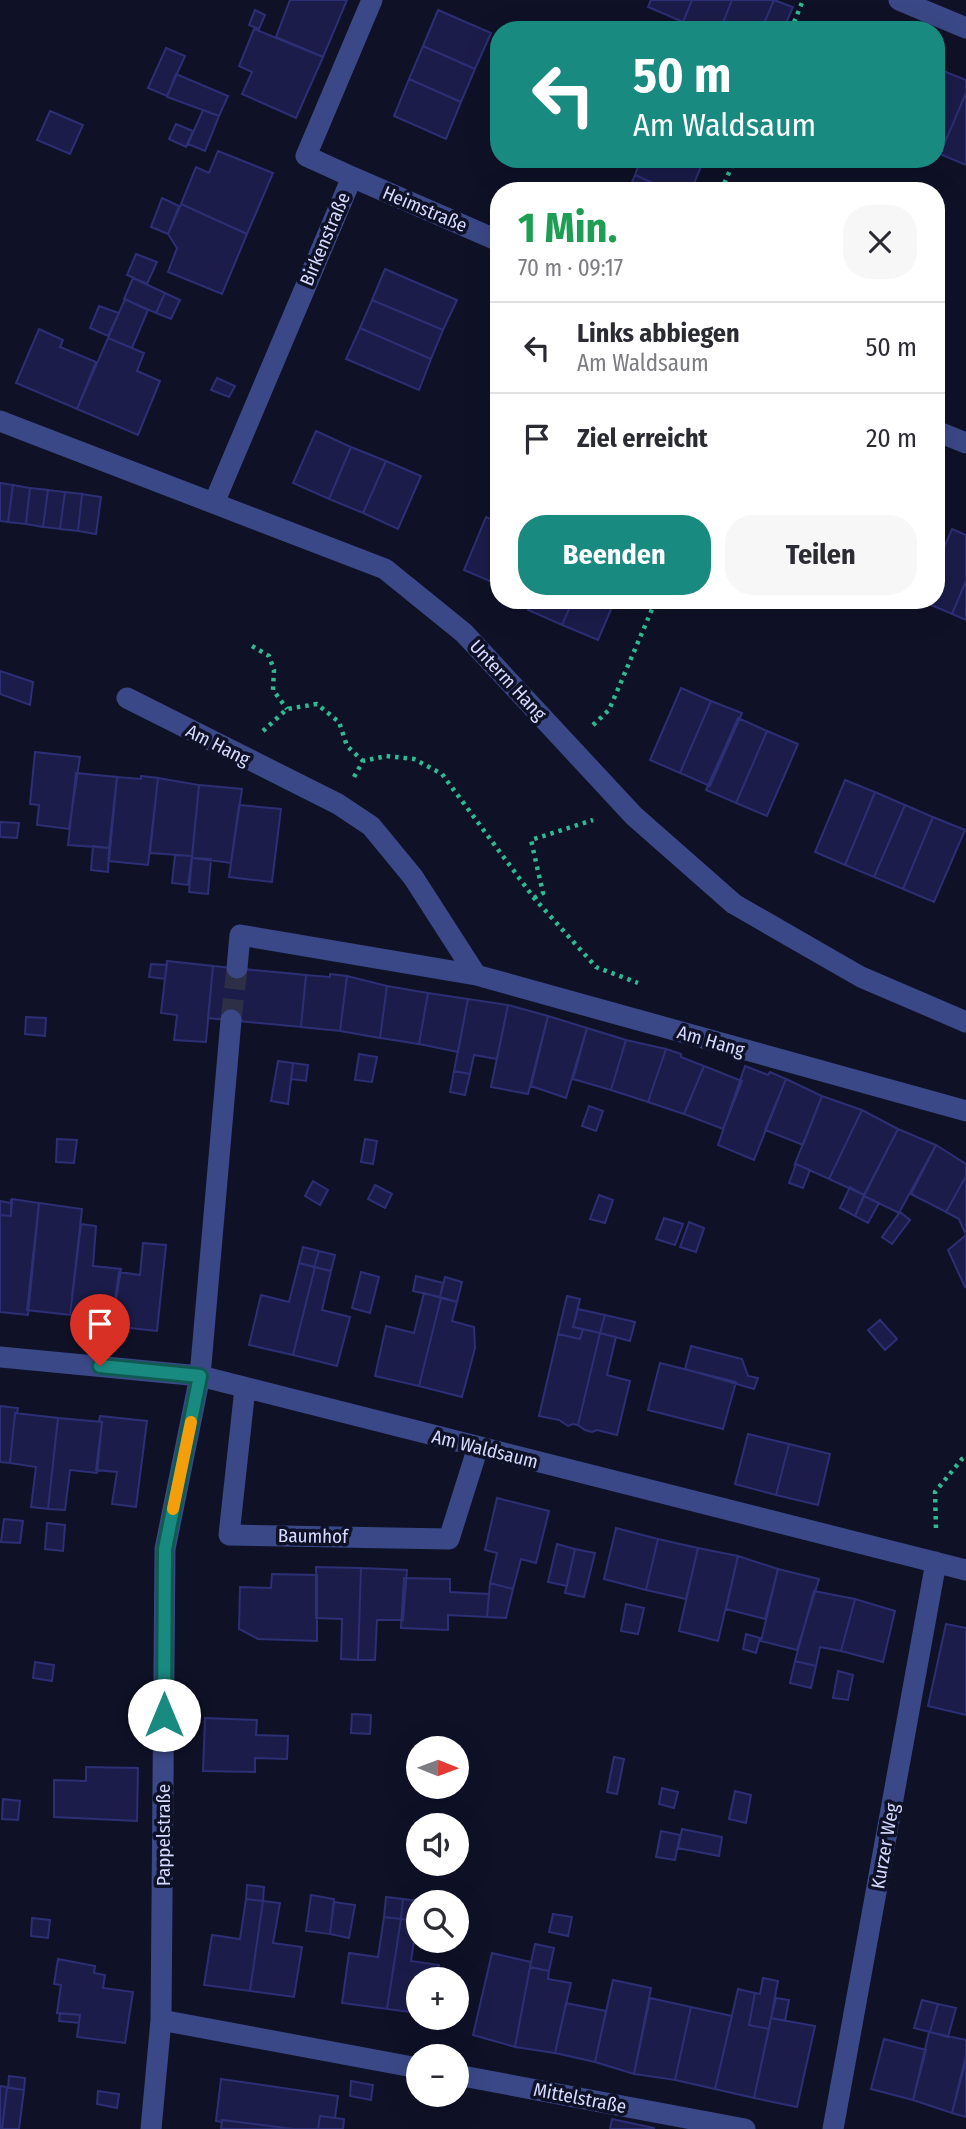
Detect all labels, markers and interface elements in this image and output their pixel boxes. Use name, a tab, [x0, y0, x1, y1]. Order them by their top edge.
text: 50 m	[633, 46, 731, 105]
icon: left	[518, 49, 609, 140]
text: Am Waldsaum	[633, 106, 816, 144]
street label: Heimstraße	[379, 181, 471, 237]
street label: Birkenstraße	[295, 189, 355, 289]
text: 1 Min.	[518, 203, 617, 253]
button: close	[843, 205, 917, 279]
text: 70 m · 09:17	[518, 254, 623, 282]
text: Links abbiegen	[577, 318, 740, 349]
icon: left	[518, 329, 556, 367]
text: 50 m	[865, 332, 917, 363]
text: Am Waldsaum	[577, 349, 709, 377]
icon: arrive	[518, 420, 556, 458]
text: Ziel erreicht	[577, 423, 708, 454]
text: 20 m	[866, 423, 917, 454]
button: Beenden	[518, 515, 711, 595]
button: Teilen	[725, 515, 917, 595]
street label: Unterm Hang	[465, 635, 551, 725]
street label: Am Hang	[182, 719, 254, 771]
street label: Am Hang	[675, 1020, 747, 1062]
pin	[70, 1294, 130, 1366]
icon: arrive	[81, 1305, 119, 1343]
street label: Am Waldsaum	[429, 1425, 541, 1473]
street label: Baumhof	[278, 1524, 349, 1548]
position arrow	[127, 1678, 201, 1752]
north arrow	[406, 1736, 469, 1799]
map controls	[406, 1736, 469, 2107]
street label: Pappelstraße	[152, 1784, 175, 1886]
street label: Kurzer Weg	[866, 1801, 904, 1891]
button: sound	[406, 1813, 469, 1876]
button: search	[406, 1890, 469, 1953]
button: +	[406, 1967, 469, 2030]
button: −	[406, 2044, 469, 2107]
street label: Mittelstraße	[532, 2078, 628, 2118]

